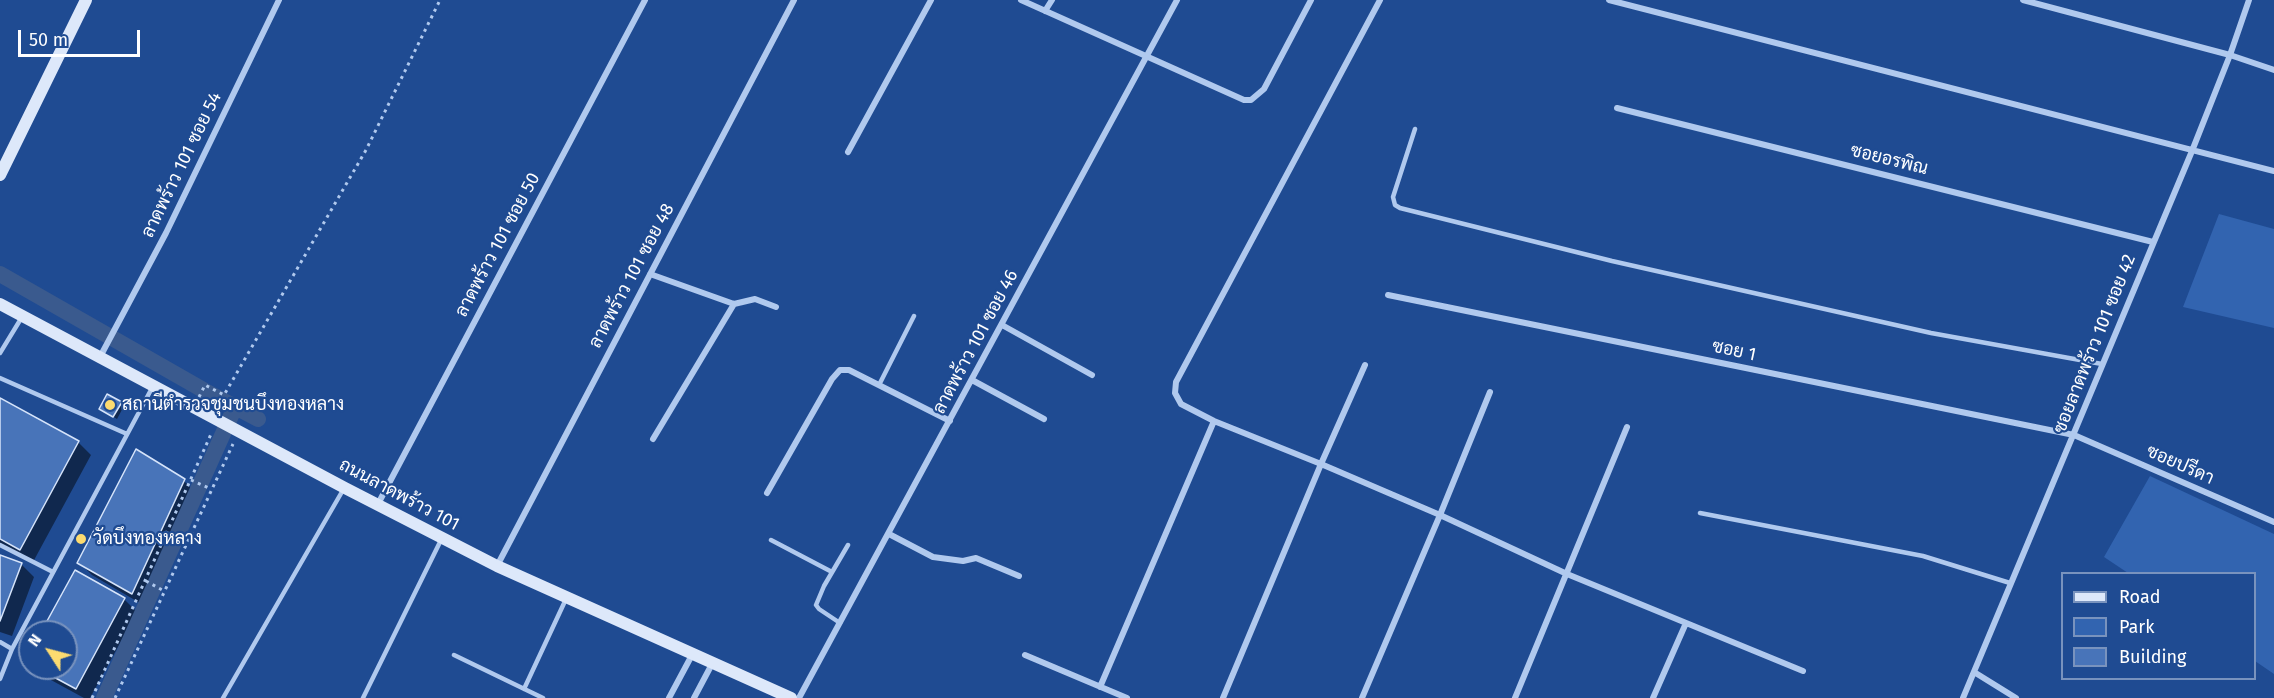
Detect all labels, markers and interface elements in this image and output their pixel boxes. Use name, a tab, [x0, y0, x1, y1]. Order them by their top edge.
scale bar	[21, 18, 142, 56]
text: 50 m	[29, 29, 68, 51]
street label: ลาดพร้าว 101 ซอย 54	[137, 89, 227, 241]
street label: ซอยอรพิณ	[1848, 140, 1930, 180]
street label: ลาดพร้าว 101 ซอย 50	[451, 169, 545, 321]
street label: ลาดพร้าว 101 ซอย 48	[585, 200, 679, 352]
street label: ซอยลาดพร้าว 101 ซอย 42	[2049, 251, 2141, 437]
street label: ลาดพร้าว 101 ซอย 46	[929, 266, 1023, 418]
street label: ซอย 1	[1710, 336, 1758, 366]
place label: สถานีตำรวจชุมชนบึงทองหลาง	[122, 394, 344, 416]
marker: สถานีตำรวจชุมชนบึงทองหลาง	[103, 398, 117, 412]
street label: ซอยปรีดา	[2143, 441, 2217, 489]
street label: ถนนลาดพร้าว 101	[335, 454, 463, 536]
place label: วัดบึงทองหลาง	[93, 528, 202, 550]
marker: วัดบึงทองหลาง	[74, 532, 88, 546]
legend	[2061, 572, 2256, 680]
text: Road	[2119, 586, 2161, 608]
text: Park	[2119, 616, 2154, 638]
north arrow	[18, 620, 78, 680]
text: N	[24, 630, 45, 650]
text: Building	[2119, 646, 2186, 668]

